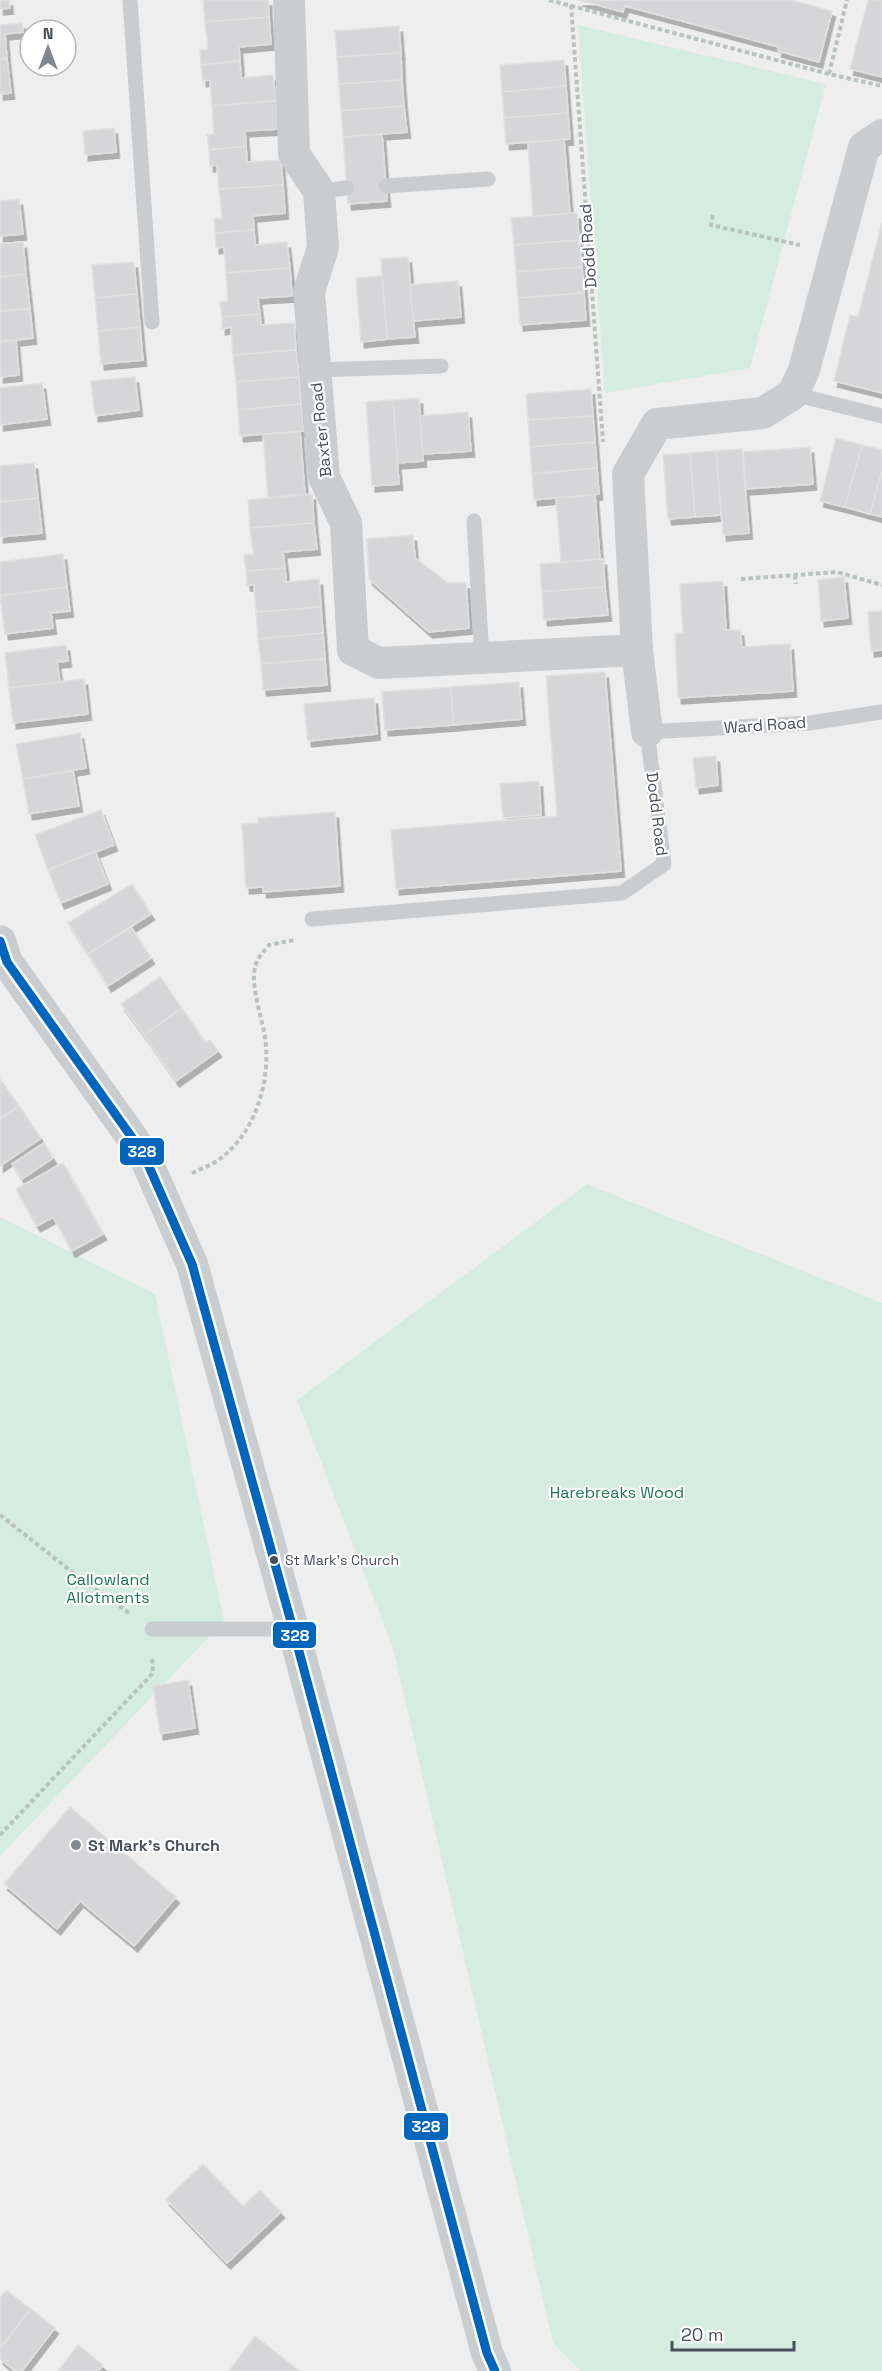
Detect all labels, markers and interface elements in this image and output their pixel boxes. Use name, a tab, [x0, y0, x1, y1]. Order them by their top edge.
north arrow	[18, 18, 78, 78]
text: N	[43, 23, 53, 44]
street label: Dodd Road	[575, 203, 601, 289]
street label: Baxter Road	[306, 382, 336, 478]
street label: Ward Road	[723, 712, 807, 738]
street label: Dodd Road	[641, 771, 673, 857]
line badge: 328	[119, 1137, 165, 1166]
text: 328	[128, 1141, 157, 1162]
park label: Harebreaks Wood	[550, 1482, 684, 1503]
place label: St Mark's Church	[285, 1551, 399, 1569]
marker: St Mark's Church	[268, 1554, 280, 1566]
park label: Callowland Allotments	[66, 1569, 150, 1608]
line badge: 328	[272, 1621, 317, 1649]
text: 328	[281, 1625, 310, 1646]
place label: St Mark’s Church	[88, 1835, 220, 1856]
marker: St Mark’s Church	[69, 1838, 83, 1852]
line badge: 328	[403, 2112, 449, 2141]
text: 328	[412, 2116, 441, 2137]
scale bar	[672, 2314, 794, 2352]
text: 20 m	[681, 2323, 724, 2346]

